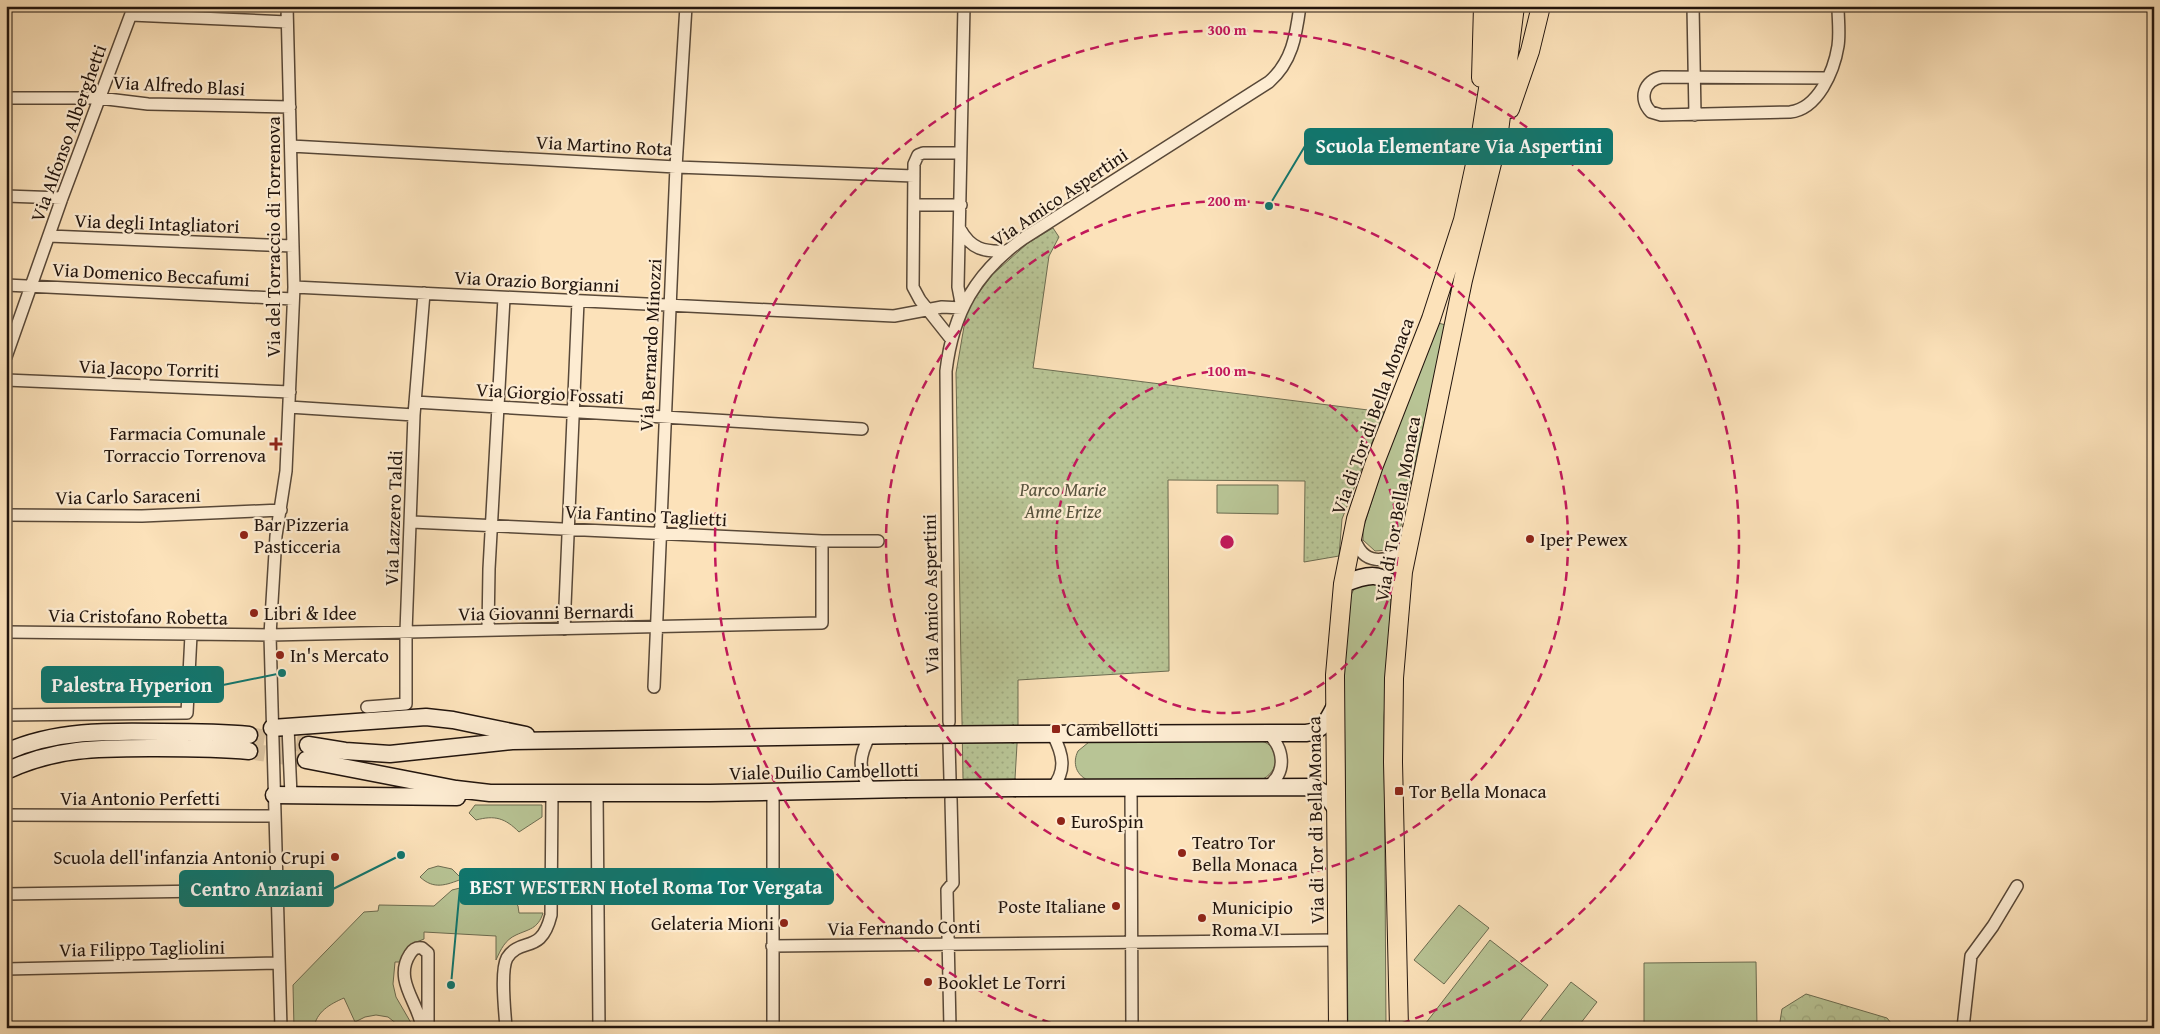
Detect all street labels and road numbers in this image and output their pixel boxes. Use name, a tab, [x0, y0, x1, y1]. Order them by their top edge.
street label: Via Alfonso Alberghetti	[23, 40, 113, 226]
street label: Via Alfredo Blasi	[112, 68, 246, 102]
street label: Via del Torraccio di Torrenova	[259, 116, 287, 358]
street label: Via Martino Rota	[535, 127, 673, 163]
street label: Via Amico Aspertini	[985, 141, 1133, 253]
street label: Via degli Intagliatori	[74, 206, 240, 240]
street label: Via Domenico Beccafumi	[52, 255, 250, 293]
street label: Via Bernardo Minozzi	[631, 258, 669, 432]
street label: Via Orazio Borgianni	[454, 263, 620, 299]
street label: Via di Tor di Bella Monaca	[1323, 314, 1421, 518]
street label: Via Jacopo Torriti	[78, 352, 220, 384]
street label: Via Giorgio Fossati	[475, 375, 625, 411]
street label: Via di Tor Bella Monaca	[1367, 414, 1427, 604]
street label: Via Lazzero Taldi	[377, 450, 409, 586]
street label: Via Carlo Saraceni	[55, 481, 201, 511]
street label: Via Fantino Taglietti	[564, 497, 728, 533]
street label: Via Amico Aspertini	[915, 514, 945, 674]
street label: Via Giovanni Bernardi	[458, 596, 634, 628]
street label: Via Cristofano Robetta	[48, 600, 228, 632]
street label: Via di Tor di Bella Monaca	[1299, 716, 1331, 924]
street label: Viale Duilio Cambellotti	[729, 755, 919, 787]
street label: Via Antonio Perfetti	[60, 784, 220, 812]
street label: Via Fernando Conti	[827, 912, 981, 942]
street label: Via Filippo Tagliolini	[59, 933, 225, 963]

